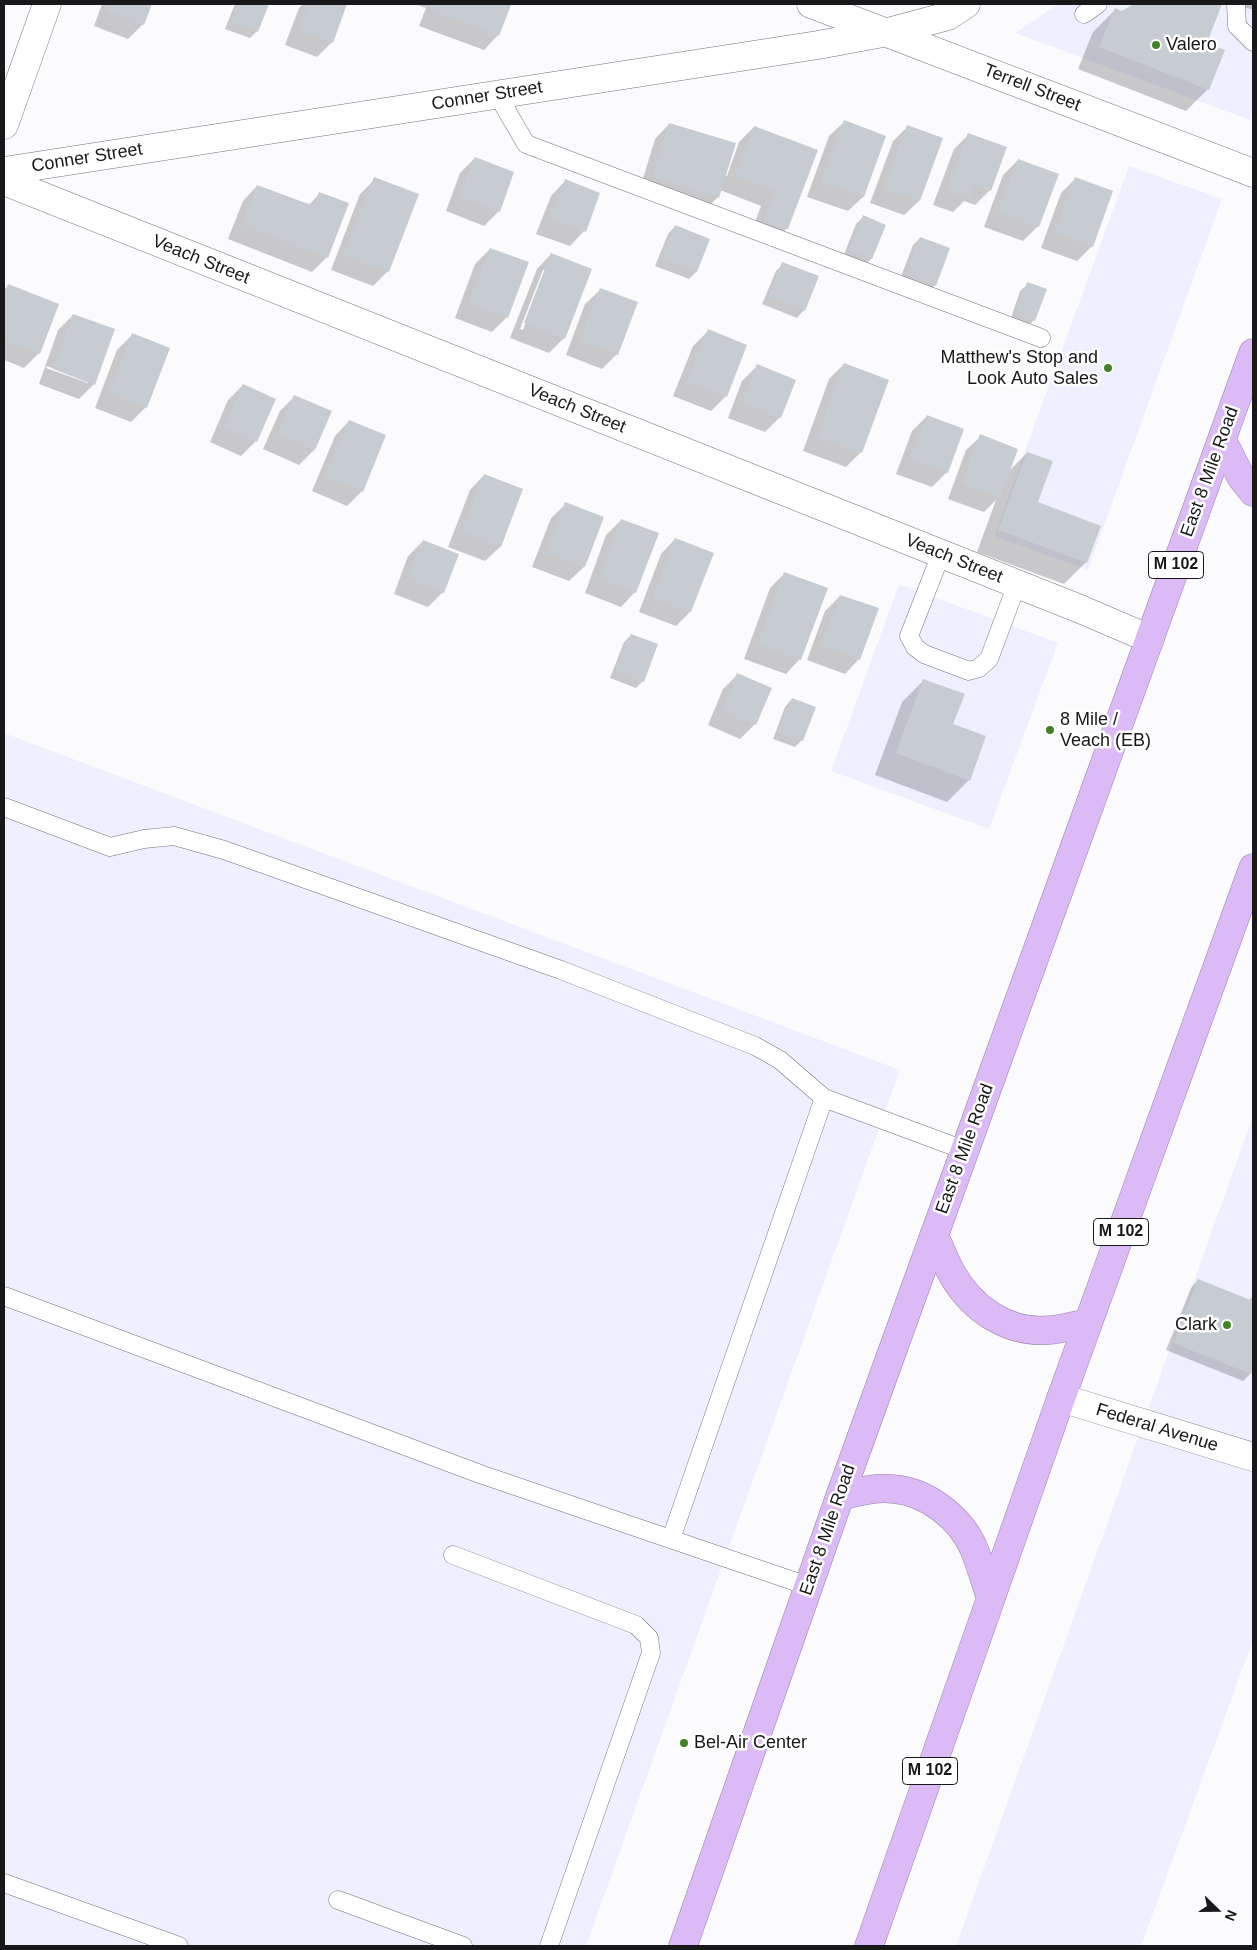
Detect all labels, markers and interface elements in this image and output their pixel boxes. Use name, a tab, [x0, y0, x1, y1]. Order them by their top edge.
place label: Valero	[1166, 34, 1217, 56]
marker: Valero	[1150, 39, 1162, 51]
street label: Terrell Street	[981, 60, 1083, 116]
street label: Conner Street	[430, 77, 544, 115]
street label: Conner Street	[30, 139, 144, 177]
street label: Veach Street	[149, 231, 253, 289]
place label: Matthew's Stop and Look Auto Sales	[940, 347, 1098, 389]
marker: Matthew's Stop and Look Auto Sales	[1102, 362, 1114, 374]
street label: Veach Street	[525, 380, 629, 438]
street label: East 8 Mile Road	[1176, 404, 1244, 540]
street label: Veach Street	[902, 530, 1006, 588]
road number: M 102	[1148, 552, 1204, 578]
place label: 8 Mile / Veach (EB)	[1060, 709, 1151, 752]
marker: 8 Mile / Veach (EB)	[1044, 724, 1056, 736]
street label: East 8 Mile Road	[931, 1081, 999, 1217]
road number: M 102	[1094, 1218, 1148, 1246]
place label: Clark	[1175, 1314, 1217, 1336]
marker: Clark	[1221, 1319, 1233, 1331]
street label: Federal Avenue	[1093, 1399, 1221, 1457]
street label: East 8 Mile Road	[795, 1462, 861, 1598]
place label: Bel-Air Center	[694, 1732, 807, 1754]
marker: Bel-Air Center	[678, 1737, 690, 1749]
road number: M 102	[902, 1758, 958, 1784]
north arrow	[1192, 1885, 1242, 1935]
text: N	[1222, 1908, 1240, 1923]

